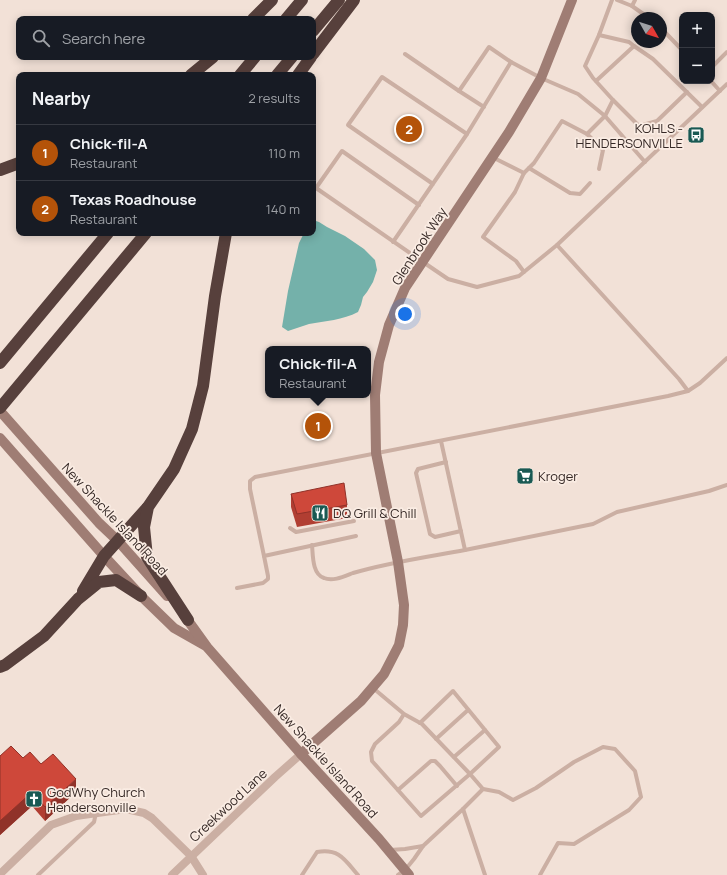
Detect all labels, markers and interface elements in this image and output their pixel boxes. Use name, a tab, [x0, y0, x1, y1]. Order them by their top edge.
north arrow	[631, 12, 667, 48]
map controls	[679, 12, 715, 84]
button: +	[679, 12, 715, 48]
search box	[16, 16, 316, 60]
icon: search	[30, 27, 52, 49]
text: Search here	[62, 28, 145, 49]
button: −	[679, 48, 715, 84]
text: Nearby	[32, 87, 90, 110]
text: 2 results	[248, 89, 300, 107]
pin: 2	[396, 114, 422, 144]
place label: KOHLS - HENDERSONVILLE	[576, 119, 683, 152]
bus stop icon: KOHLS - HENDERSONVILLE	[686, 125, 706, 145]
text: Chick-fil-A	[70, 133, 148, 154]
text: 1	[42, 144, 48, 162]
text: 110 m	[268, 144, 300, 162]
text: Restaurant	[70, 154, 137, 172]
text: Texas Roadhouse	[70, 189, 197, 210]
text: 2	[41, 200, 49, 218]
text: 140 m	[266, 200, 300, 218]
street label: Glenbrook Way	[387, 204, 451, 288]
text: Restaurant	[70, 210, 137, 228]
your location	[395, 304, 415, 324]
popup	[265, 346, 371, 398]
text: Chick-fil-A	[279, 353, 357, 374]
text: Restaurant	[279, 374, 347, 392]
pin: 1	[305, 411, 331, 441]
street label: New Shackle Island Road	[58, 459, 172, 579]
supermarket icon: Kroger	[515, 466, 535, 486]
place label: Kroger	[538, 467, 578, 485]
restaurant icon: DQ Grill & Chill	[310, 503, 330, 523]
place label: DQ Grill & Chill	[333, 504, 417, 522]
street label: New Shackle Island Road	[270, 700, 382, 822]
street label: Creekwood Lane	[185, 764, 271, 846]
place label: GodWhy Church Hendersonville	[47, 783, 145, 816]
church icon: GodWhy Church Hendersonville	[24, 789, 44, 809]

